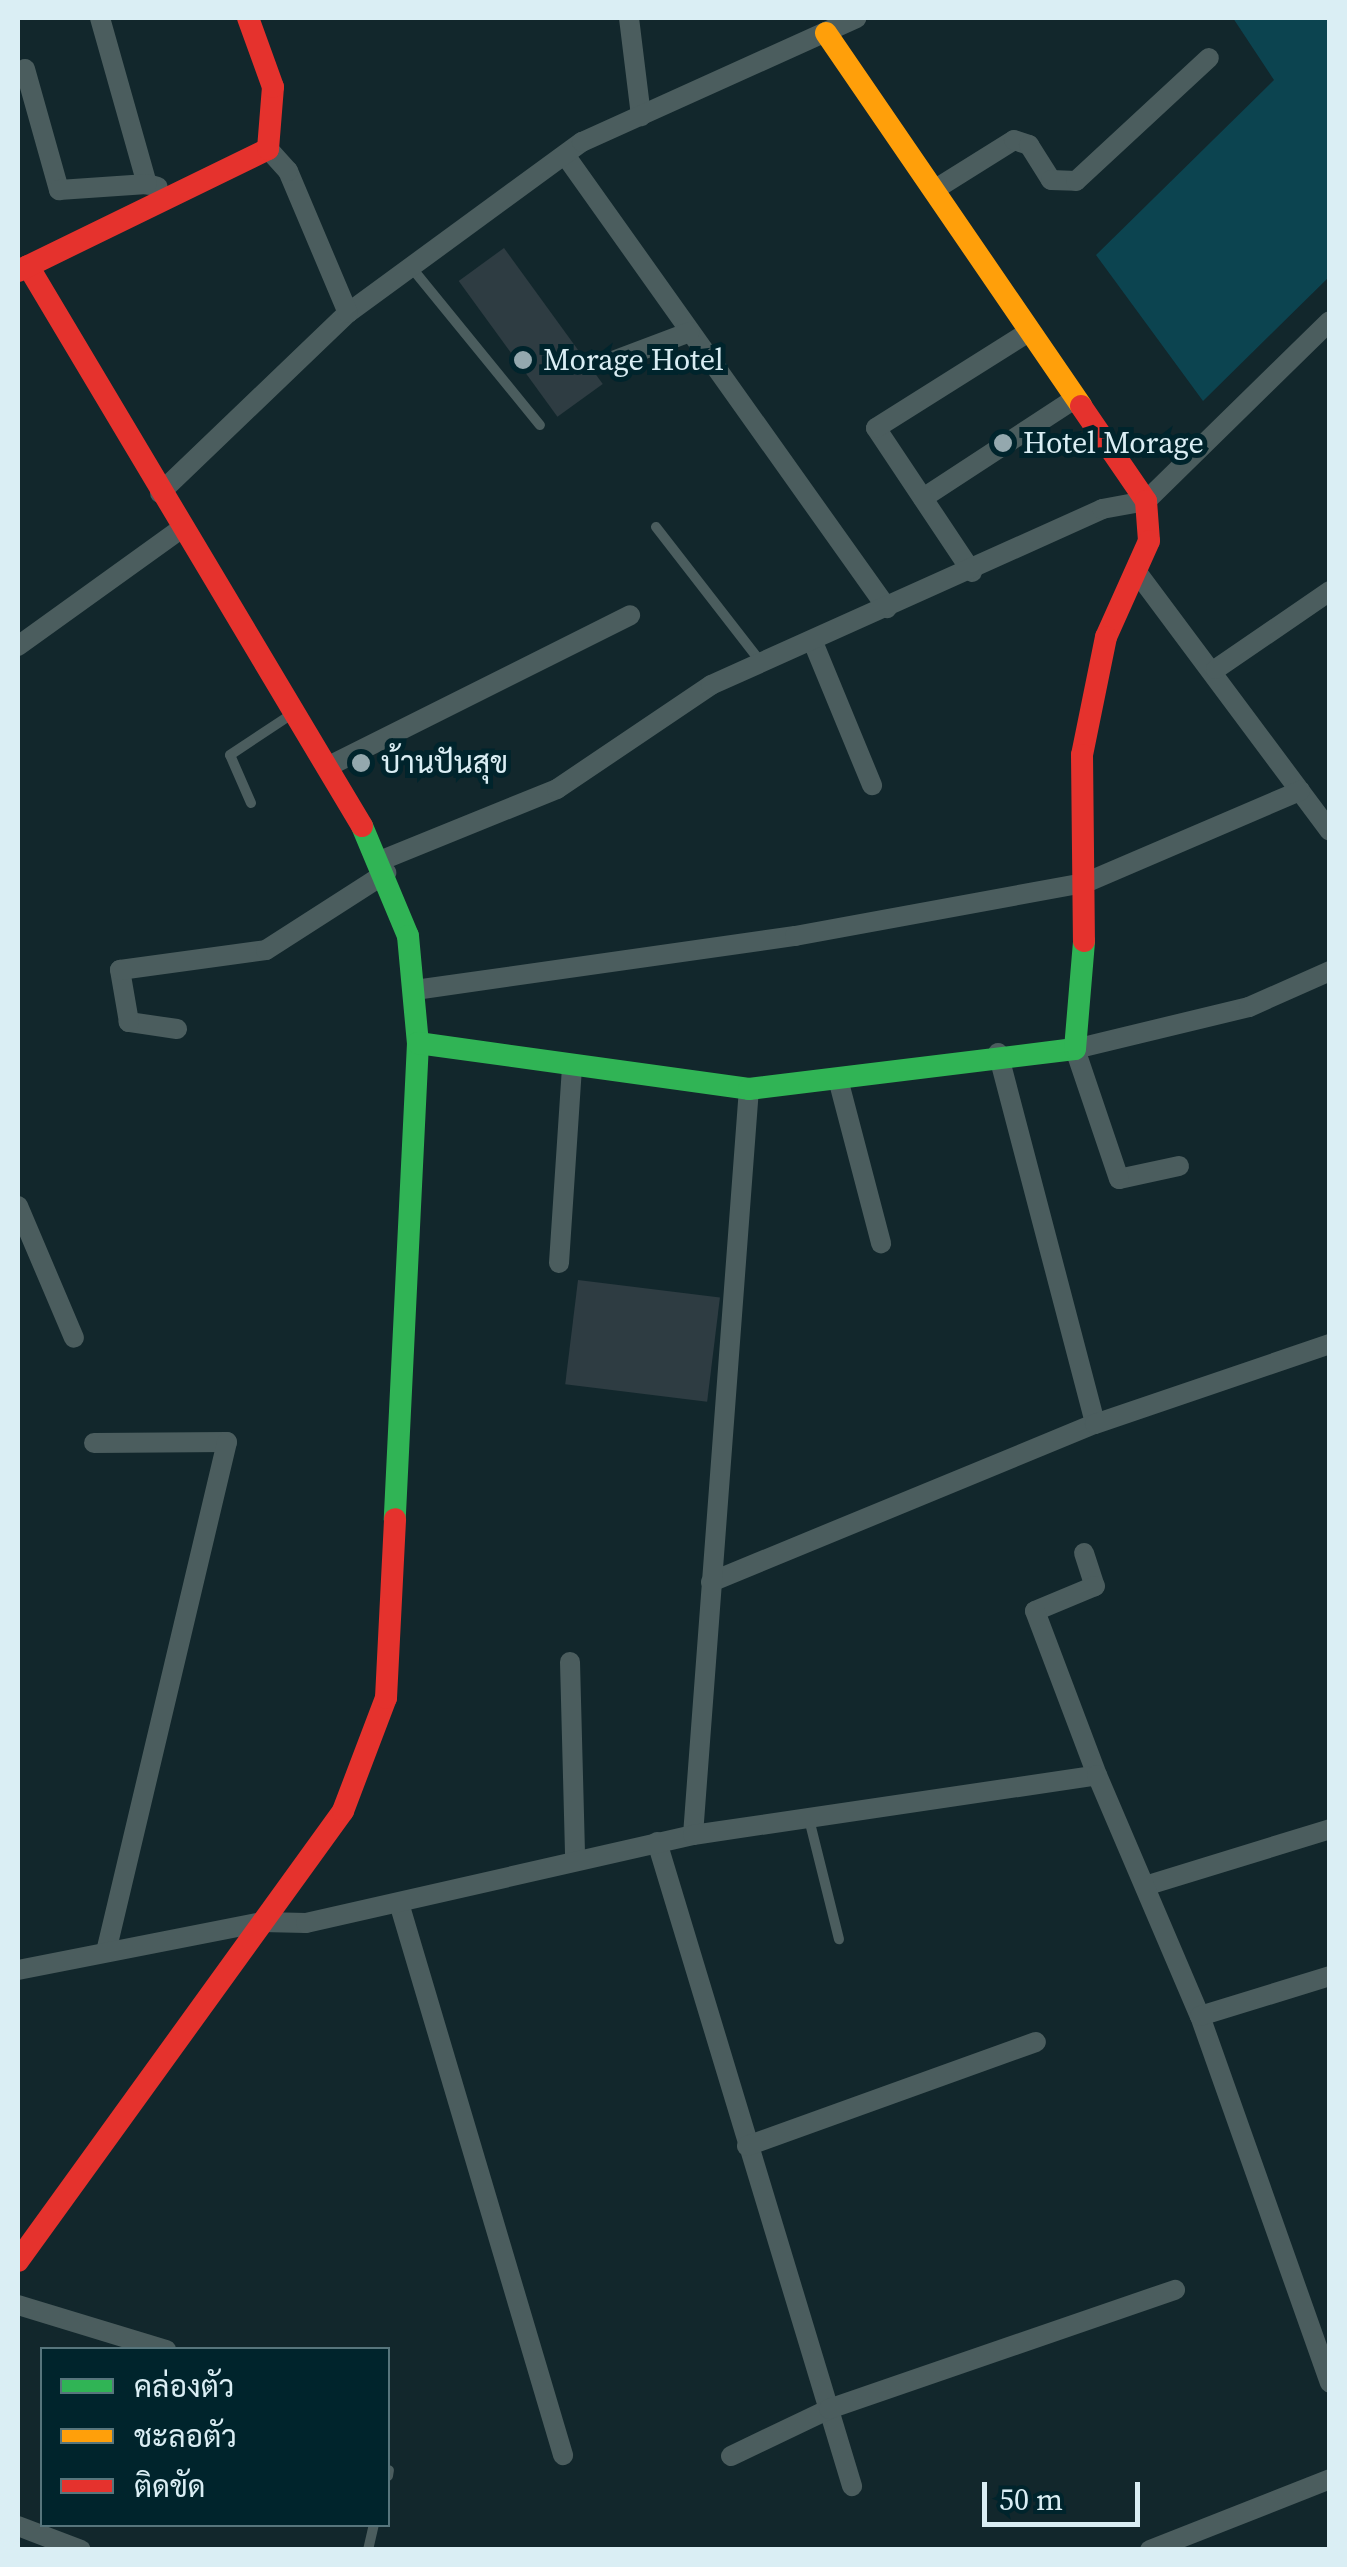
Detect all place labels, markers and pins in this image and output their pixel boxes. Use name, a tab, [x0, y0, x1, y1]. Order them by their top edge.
place label: Morage Hotel	[543, 342, 724, 378]
marker: Morage Hotel	[512, 349, 534, 371]
place label: Hotel Morage	[1023, 425, 1204, 461]
marker: Hotel Morage	[992, 432, 1014, 454]
place label: บ้านปันสุข	[381, 745, 508, 781]
marker: บ้านปันสุข	[350, 752, 372, 774]

